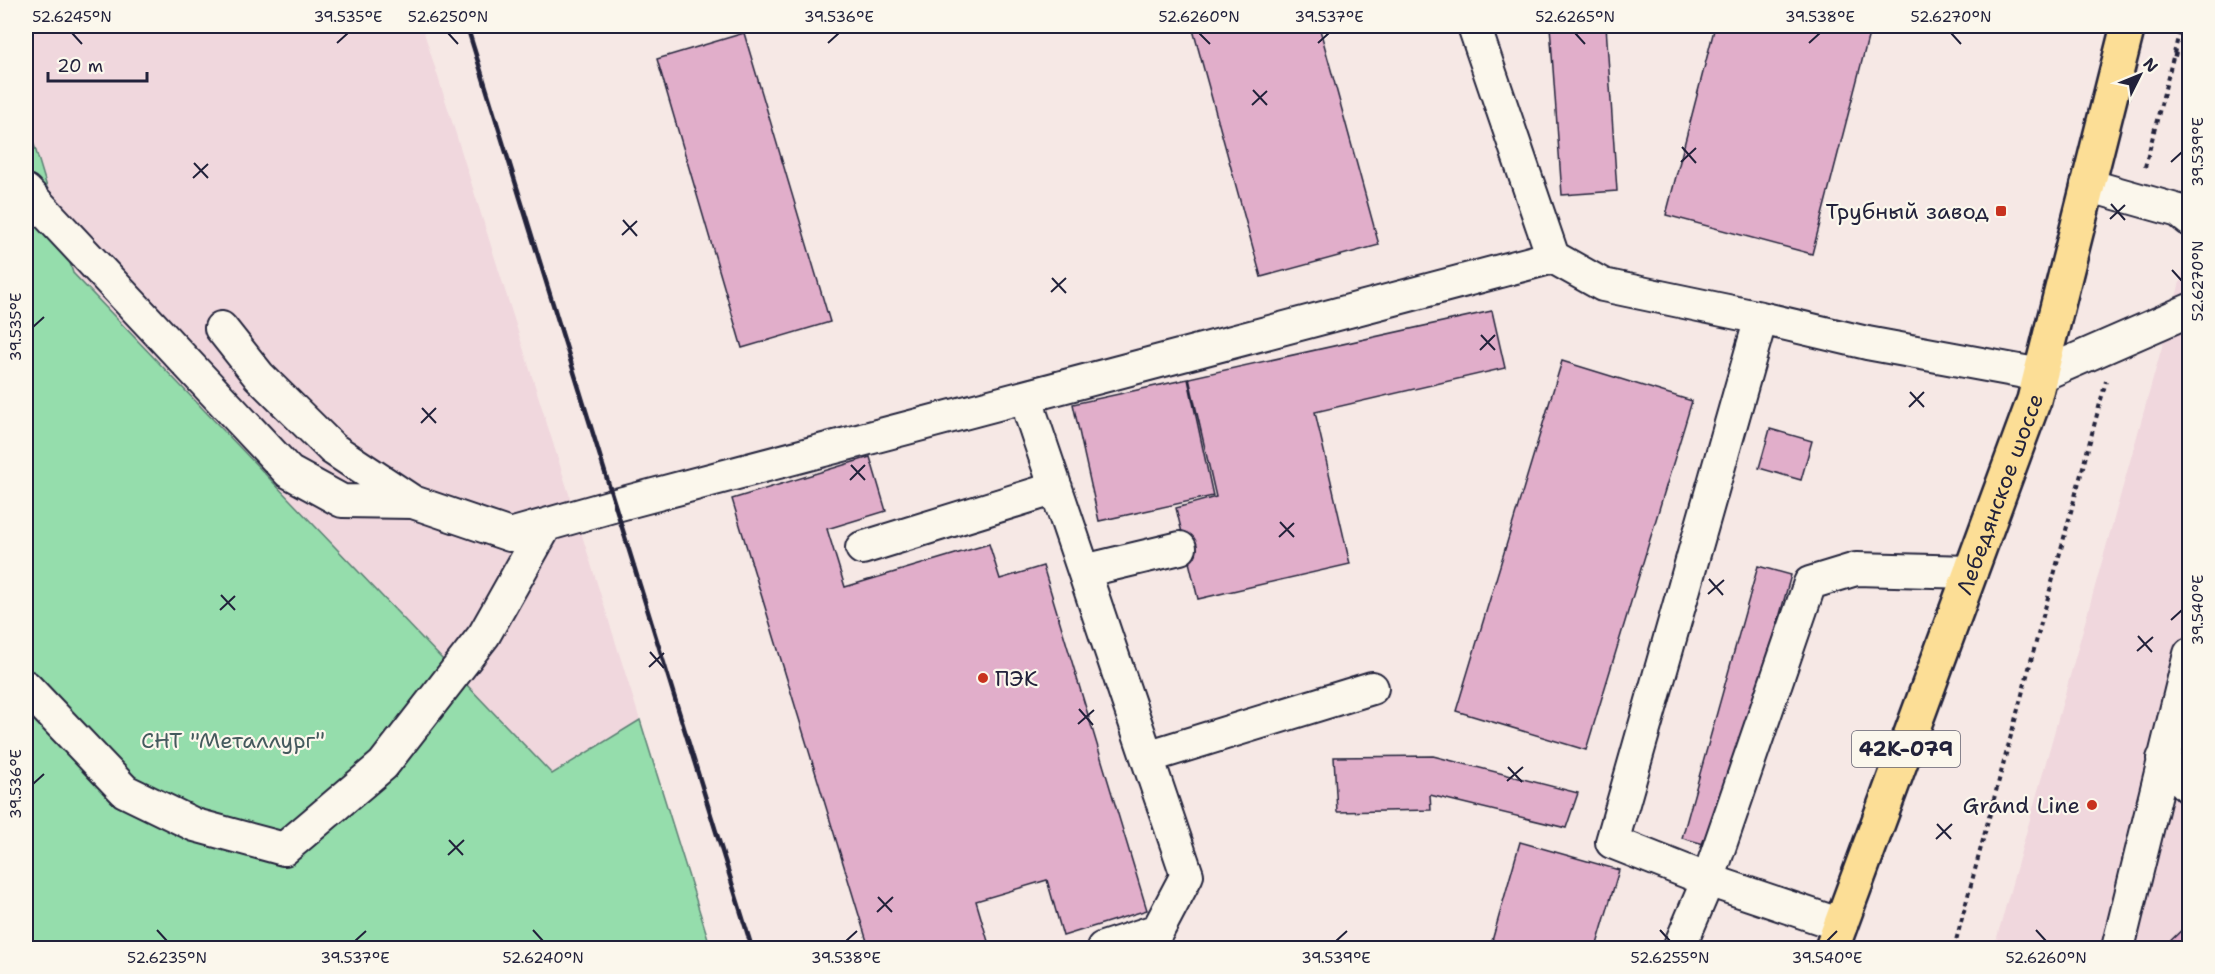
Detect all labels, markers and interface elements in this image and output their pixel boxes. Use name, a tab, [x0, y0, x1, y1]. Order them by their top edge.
text: 52.6245°N	[32, 7, 112, 27]
text: 39.535°E	[314, 7, 382, 27]
text: 52.6250°N	[408, 7, 488, 27]
text: 39.536°E	[804, 7, 874, 27]
text: 52.6260°N	[1158, 7, 1240, 27]
text: 39.537°E	[1294, 7, 1364, 27]
text: 52.6265°N	[1535, 7, 1615, 27]
text: 39.538°E	[1785, 7, 1855, 27]
text: 52.6270°N	[1911, 7, 1991, 27]
scale bar	[48, 45, 147, 83]
north arrow	[2110, 45, 2170, 105]
text: N	[2139, 53, 2163, 77]
text: 20 m	[57, 54, 103, 78]
text: 39.539°E	[2188, 117, 2208, 187]
place label: Трубный завод	[1826, 197, 1989, 226]
marker: Трубный завод	[1994, 204, 2008, 218]
text: 52.6270°N	[2188, 241, 2208, 321]
text: 39.535°E	[6, 293, 26, 361]
street label: Лебедянское шоссе	[1950, 389, 2050, 599]
text: 39.540°E	[2188, 575, 2208, 645]
place label: ПЭК	[995, 664, 1038, 693]
marker: ПЭК	[976, 671, 990, 685]
park label: СНТ "Металлург"	[141, 726, 325, 755]
road number: 42К-079	[1852, 731, 1960, 767]
text: 39.536°E	[6, 749, 26, 819]
place label: Grand Line	[1963, 791, 2080, 820]
marker: Grand Line	[2085, 798, 2099, 812]
text: 52.6235°N	[127, 948, 207, 968]
text: 39.537°E	[320, 948, 390, 968]
text: 52.6240°N	[502, 948, 584, 968]
text: 39.538°E	[811, 948, 881, 968]
text: 39.539°E	[1301, 948, 1371, 968]
text: 52.6255°N	[1631, 948, 1709, 968]
text: 39.540°E	[1792, 948, 1862, 968]
text: 52.6260°N	[2005, 948, 2087, 968]

